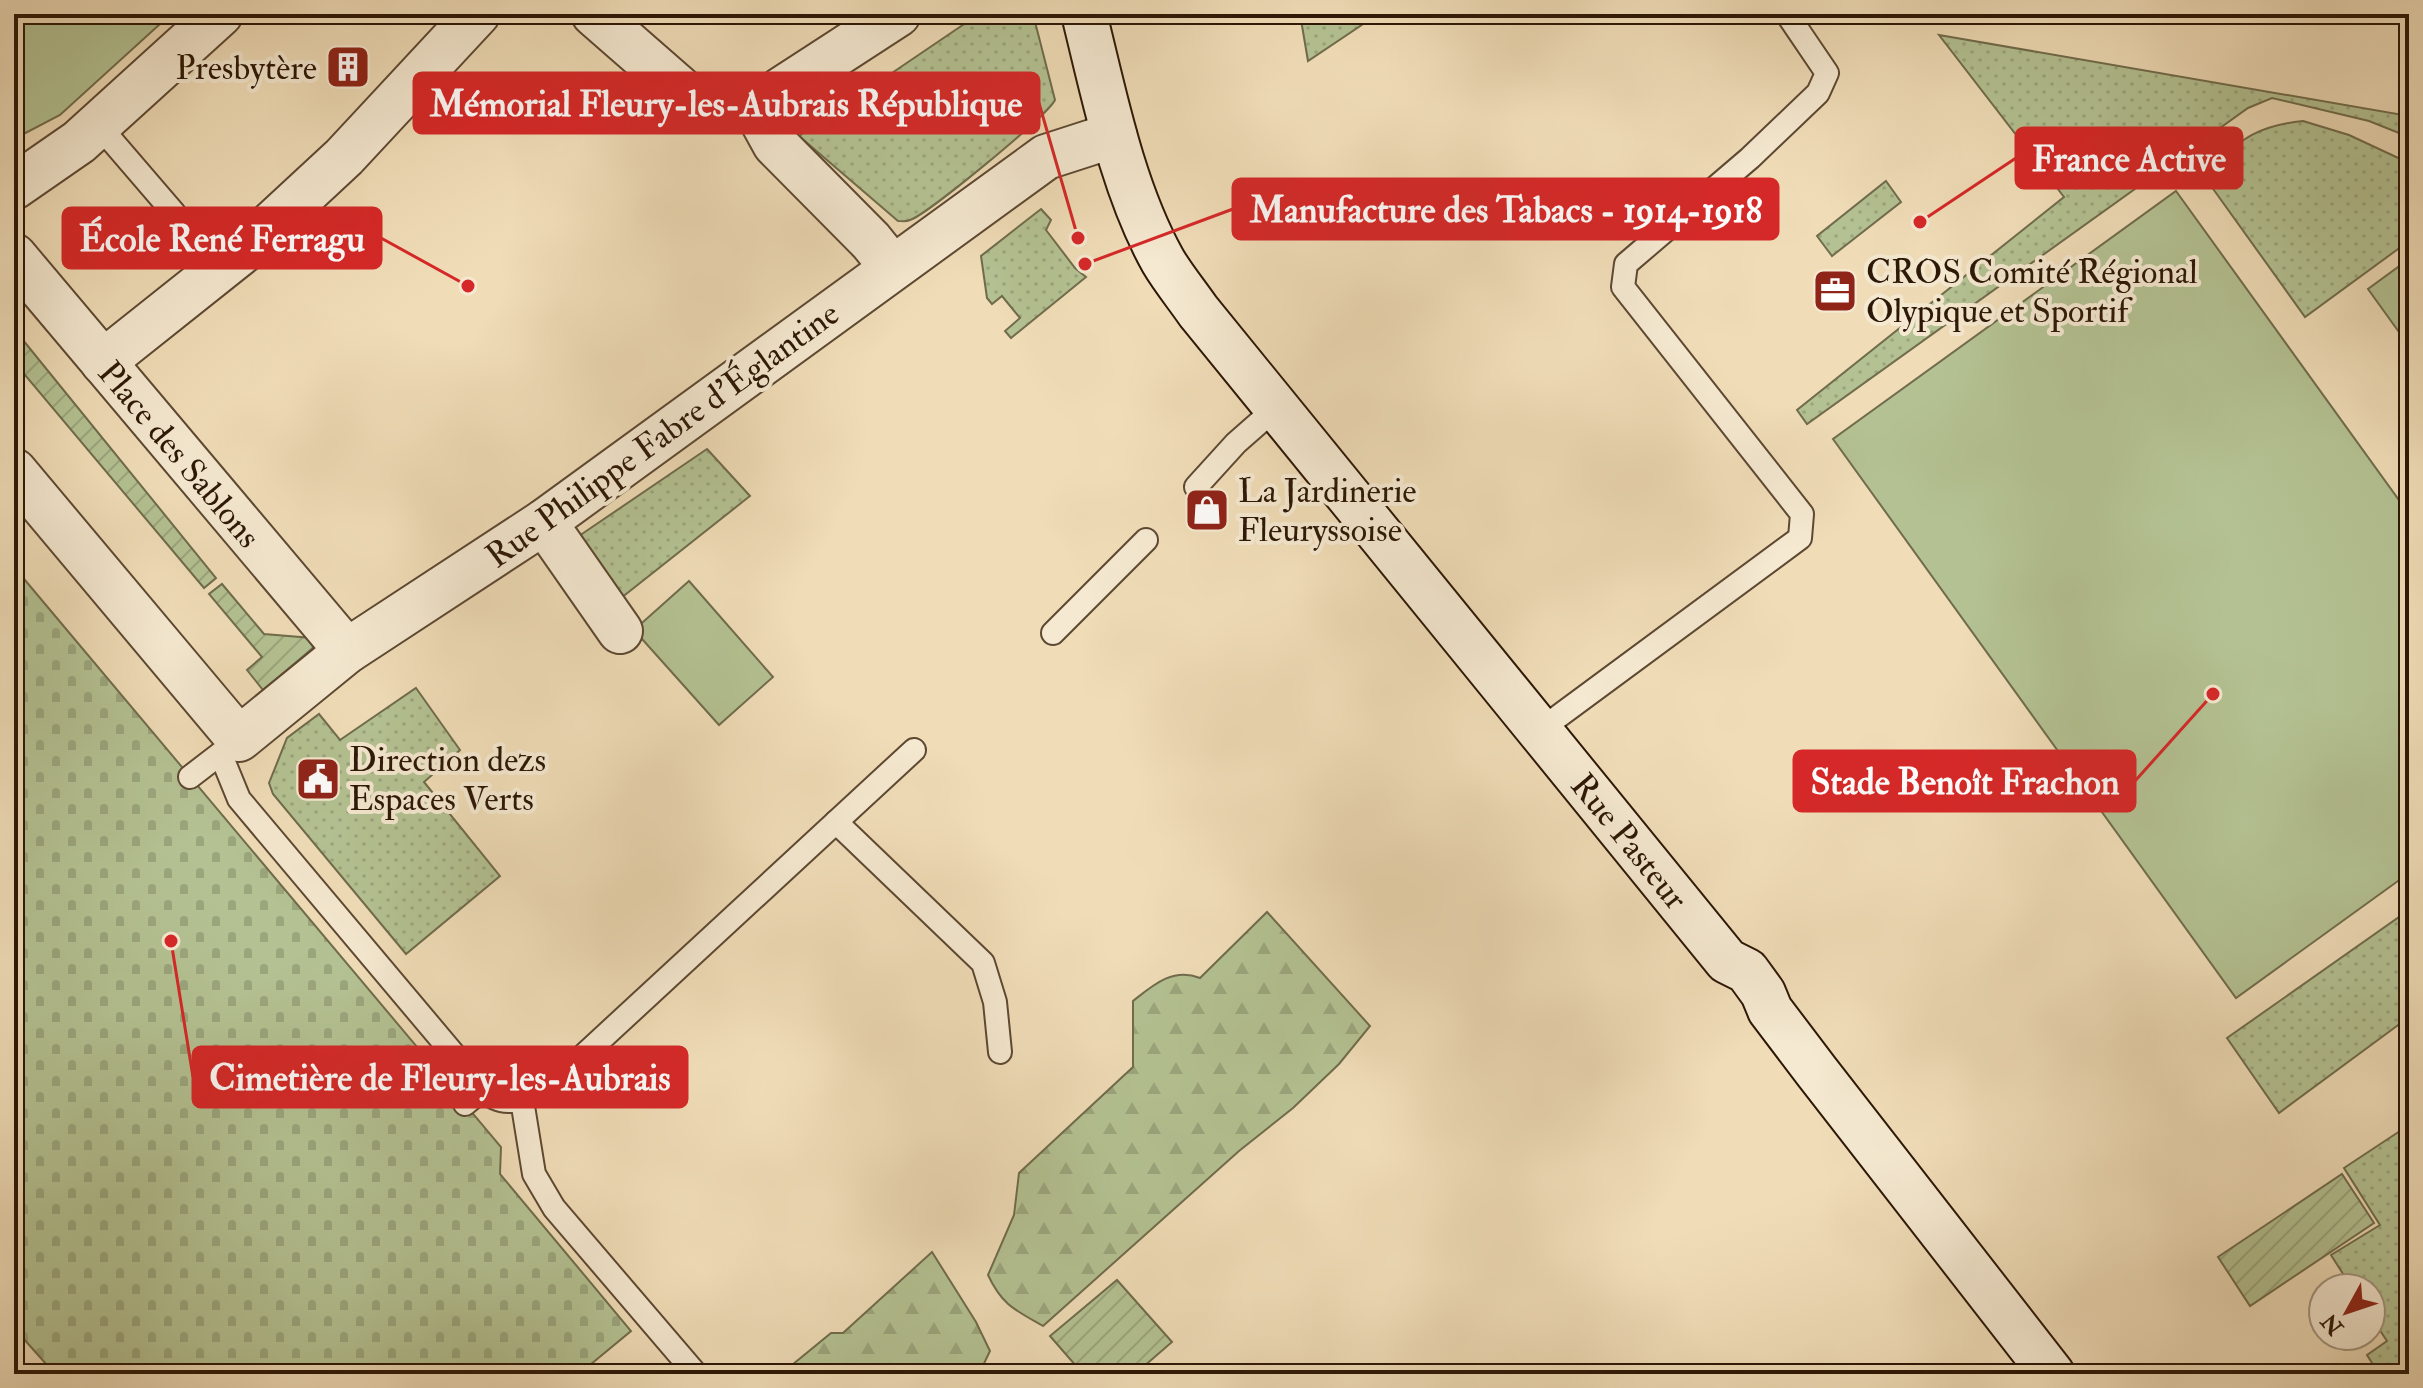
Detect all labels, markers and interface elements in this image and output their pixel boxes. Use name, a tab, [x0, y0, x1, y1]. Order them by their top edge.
building icon: Presbytère	[324, 43, 372, 91]
place label: Presbytère	[176, 47, 317, 90]
callout: Mémorial Fleury-les-Aubrais République	[414, 73, 1039, 133]
text: Mémorial Fleury-les-Aubrais République	[429, 82, 1022, 128]
callout: France Active	[2016, 128, 2242, 188]
text: France Active	[2032, 137, 2226, 182]
callout: Manufacture des Tabacs - 1914-1918	[1233, 179, 1778, 239]
text: Manufacture des Tabacs - 1914-1918	[1249, 188, 1762, 233]
callout: École René Ferragu	[63, 208, 381, 268]
text: École René Ferragu	[79, 215, 365, 262]
place label: CROS Comité Régional Olypique et Sportif	[1866, 251, 2198, 333]
office icon: CROS Comité Régional Olypique et Sportif	[1811, 267, 1859, 315]
street label: Rue Philippe Fabre d'Églantine	[477, 292, 848, 578]
street label: Place des Sablons	[88, 353, 270, 557]
place label: La Jardinerie Fleuryssoise	[1238, 470, 1417, 552]
shop icon: La Jardinerie Fleuryssoise	[1183, 486, 1231, 534]
place label: Direction dezs Espaces Verts	[349, 739, 546, 821]
callout: Stade Benoît Frachon	[1794, 751, 2135, 811]
public building icon: Direction dezs Espaces Verts	[294, 755, 342, 803]
text: Stade Benoît Frachon	[1811, 760, 2120, 805]
street label: Rue Pasteur	[1561, 765, 1697, 919]
callout: Cimetière de Fleury-les-Aubrais	[193, 1047, 687, 1107]
text: Cimetière de Fleury-les-Aubrais	[209, 1056, 671, 1102]
north arrow	[2307, 1272, 2387, 1352]
text: N	[2315, 1307, 2350, 1342]

